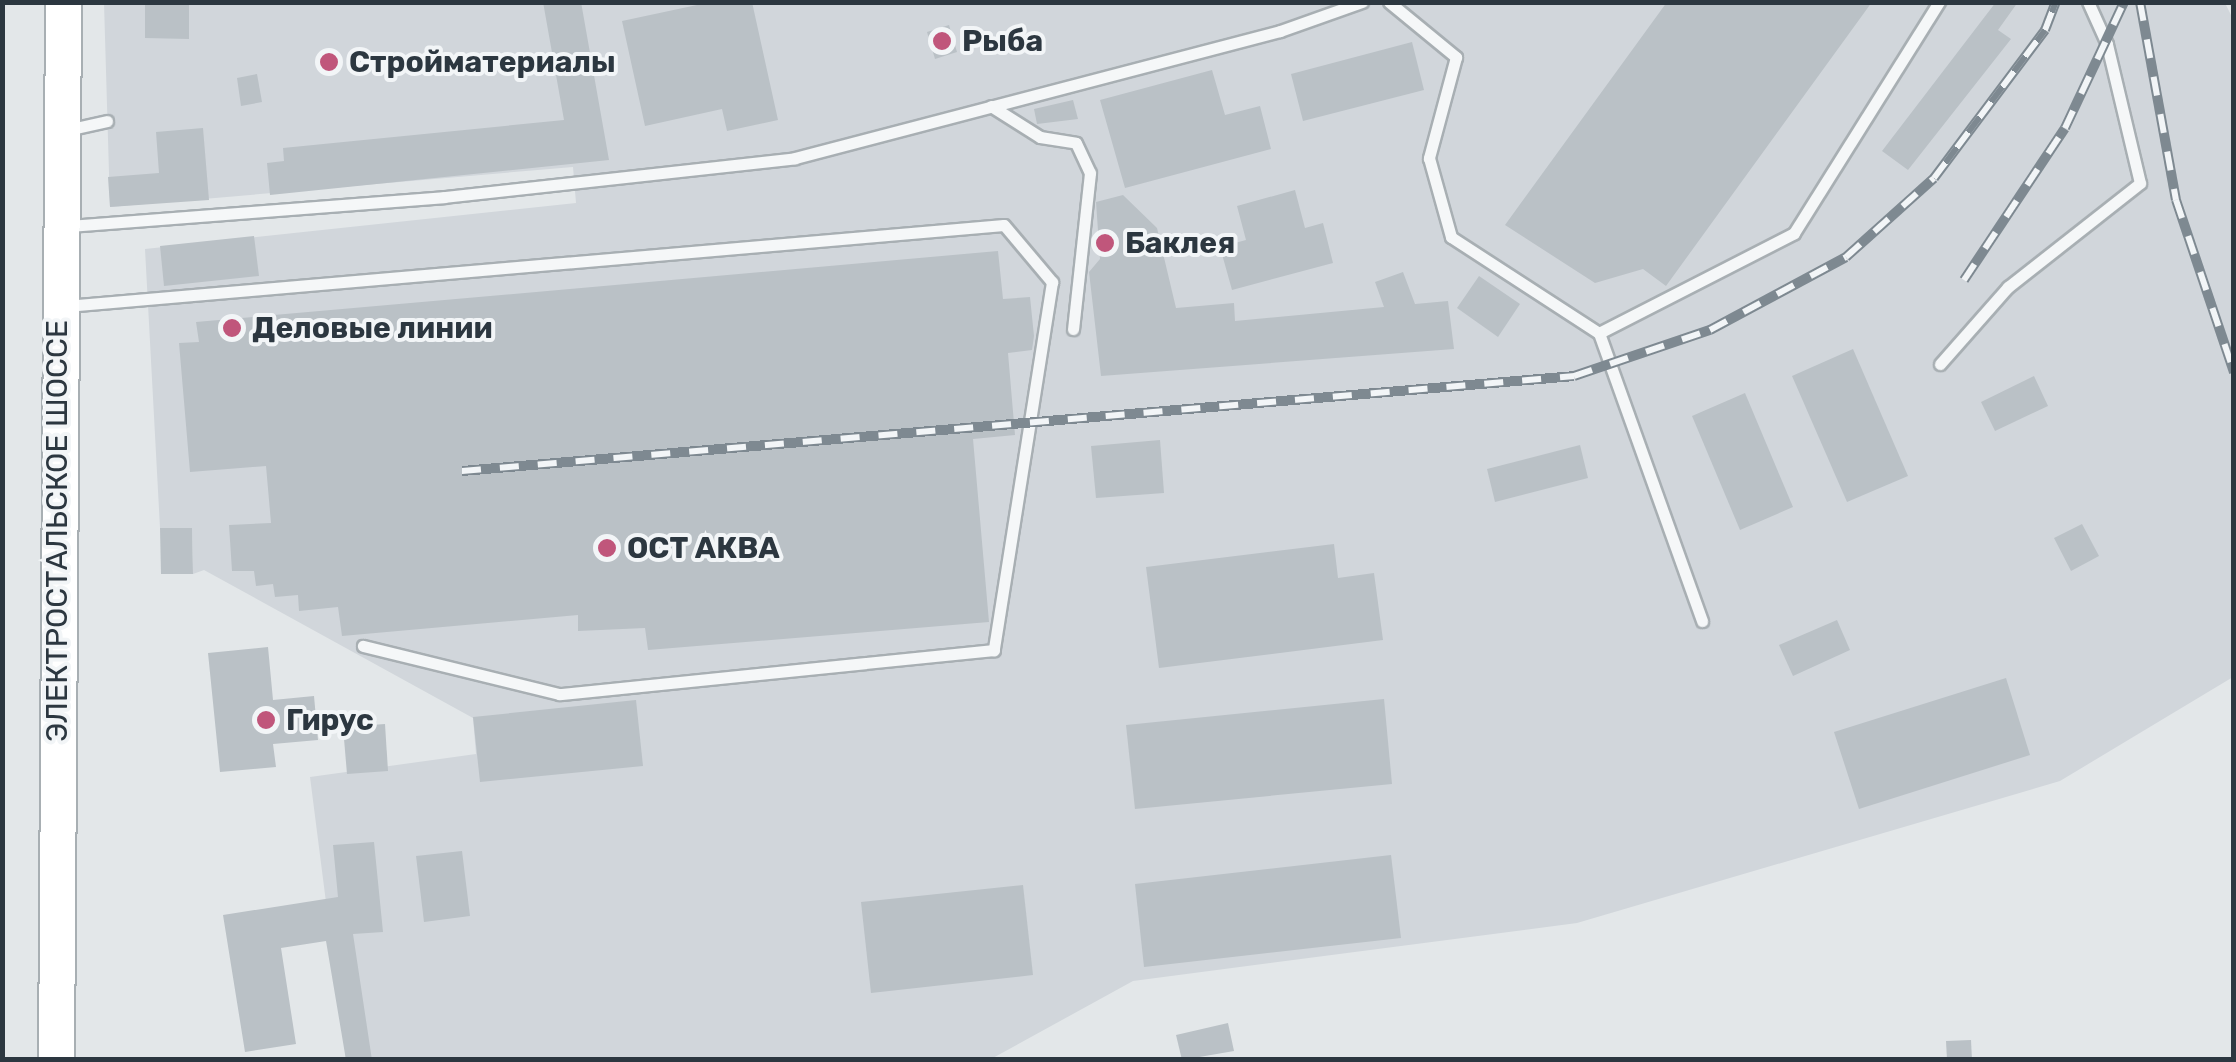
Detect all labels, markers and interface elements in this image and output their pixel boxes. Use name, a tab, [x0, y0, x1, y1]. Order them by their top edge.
place label: Рыба	[962, 23, 1043, 59]
marker: Рыба	[931, 30, 953, 52]
place label: Стройматериалы	[349, 44, 616, 80]
marker: Стройматериалы	[318, 51, 340, 73]
place label: Баклея	[1125, 225, 1235, 261]
marker: Баклея	[1094, 232, 1116, 254]
place label: Деловые линии	[252, 310, 493, 346]
marker: Деловые линии	[221, 317, 243, 339]
street label: ЭЛЕКТРОСТАЛЬСКОЕ ШОССЕ	[39, 320, 75, 742]
place label: ОСТ АКВА	[627, 530, 780, 566]
marker: ОСТ АКВА	[596, 537, 618, 559]
place label: Гирус	[286, 702, 374, 738]
marker: Гирус	[255, 709, 277, 731]

